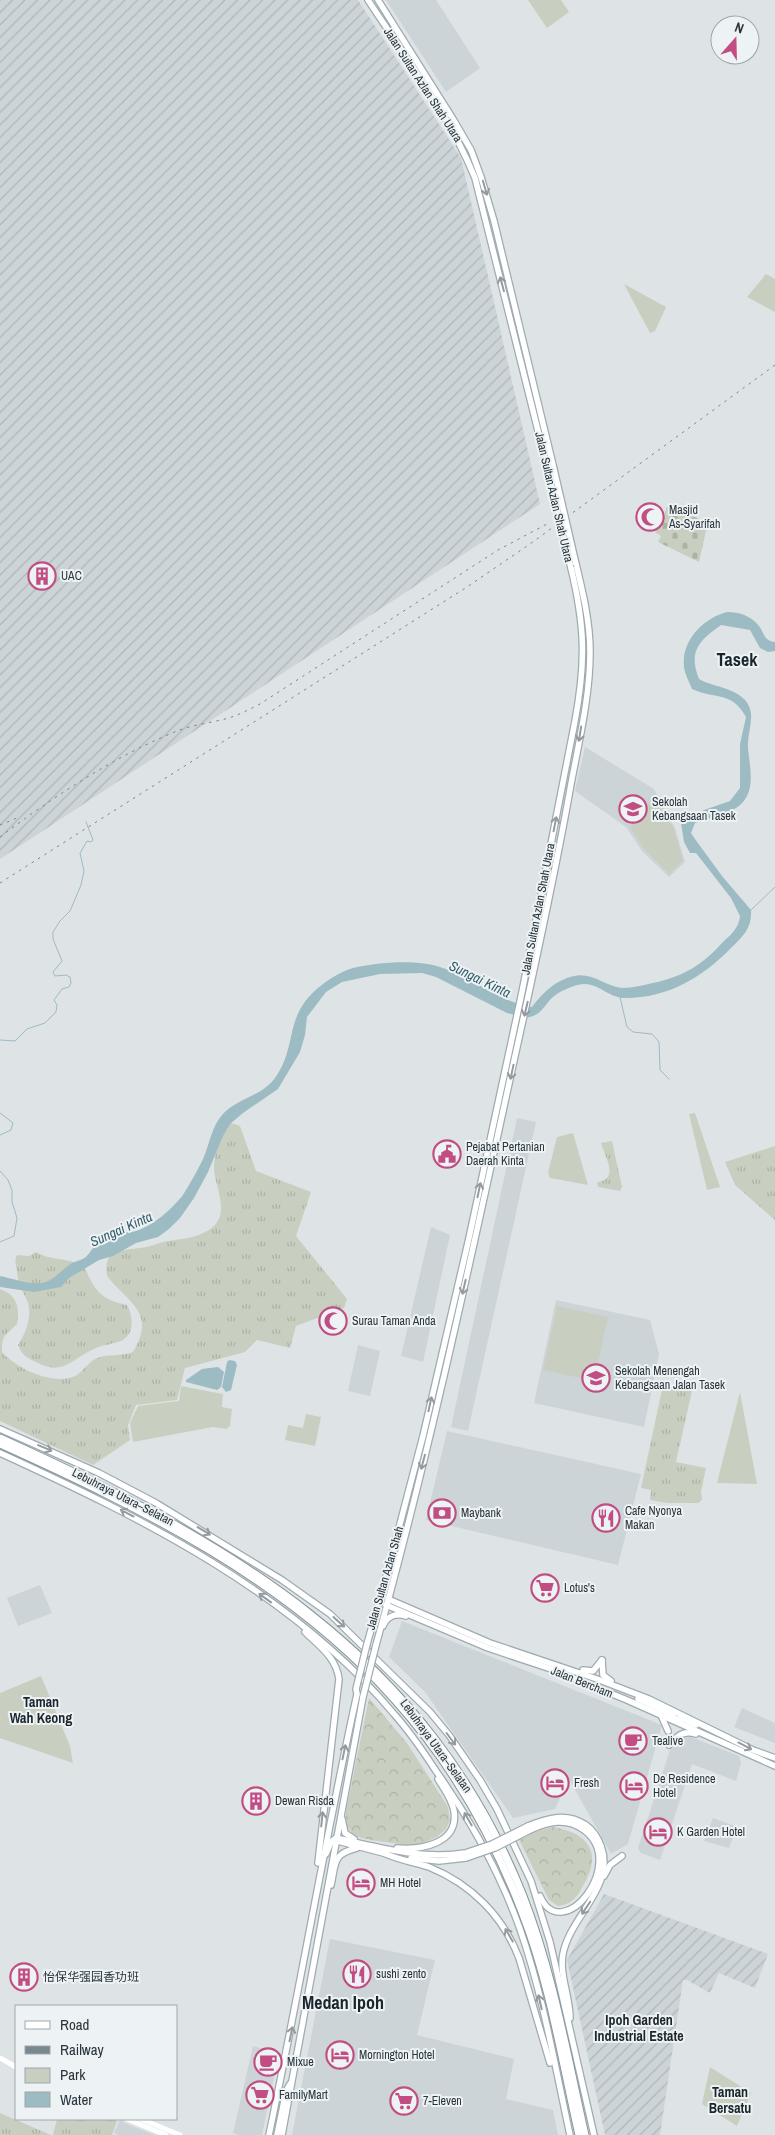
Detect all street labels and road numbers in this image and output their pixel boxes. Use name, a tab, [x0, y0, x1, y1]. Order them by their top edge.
street label: Jalan Sultan Azlan Shah Utara	[380, 25, 466, 146]
street label: Jalan Sultan Azlan Shah Utara	[531, 430, 577, 564]
street label: Jalan Sultan Azlan Shah Utara	[517, 841, 559, 976]
street label: Lebuhraya Utara–Selatan	[69, 1464, 177, 1530]
street label: Jalan Sultan Azlan Shah	[363, 1525, 407, 1631]
street label: Jalan Bercham	[549, 1662, 615, 1702]
street label: Lebuhraya Utara–Selatan	[397, 1696, 475, 1796]

